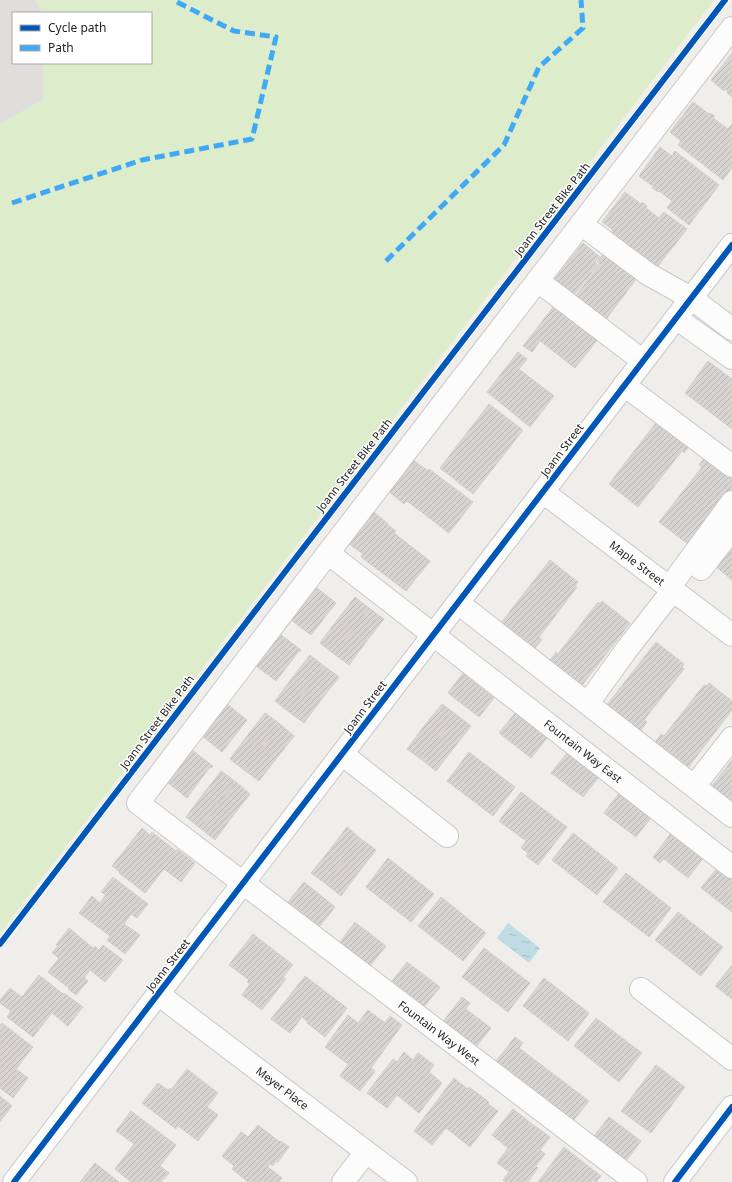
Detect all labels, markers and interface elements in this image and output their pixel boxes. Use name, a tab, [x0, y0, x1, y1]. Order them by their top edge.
legend	[12, 12, 152, 64]
text: Cycle path	[48, 19, 106, 36]
text: Path	[48, 39, 74, 56]
street label: Joann Street Bike Path	[510, 159, 593, 259]
street label: Joann Street Bike Path	[312, 415, 395, 515]
street label: Joann Street	[536, 420, 587, 480]
street label: Maple Street	[607, 537, 668, 589]
street label: Joann Street Bike Path	[116, 672, 197, 773]
street label: Joann Street	[339, 677, 390, 737]
street label: Fountain Way East	[541, 716, 625, 786]
street label: Joann Street	[142, 935, 193, 995]
street label: Fountain Way West	[395, 997, 483, 1068]
street label: Meyer Place	[253, 1063, 312, 1113]

